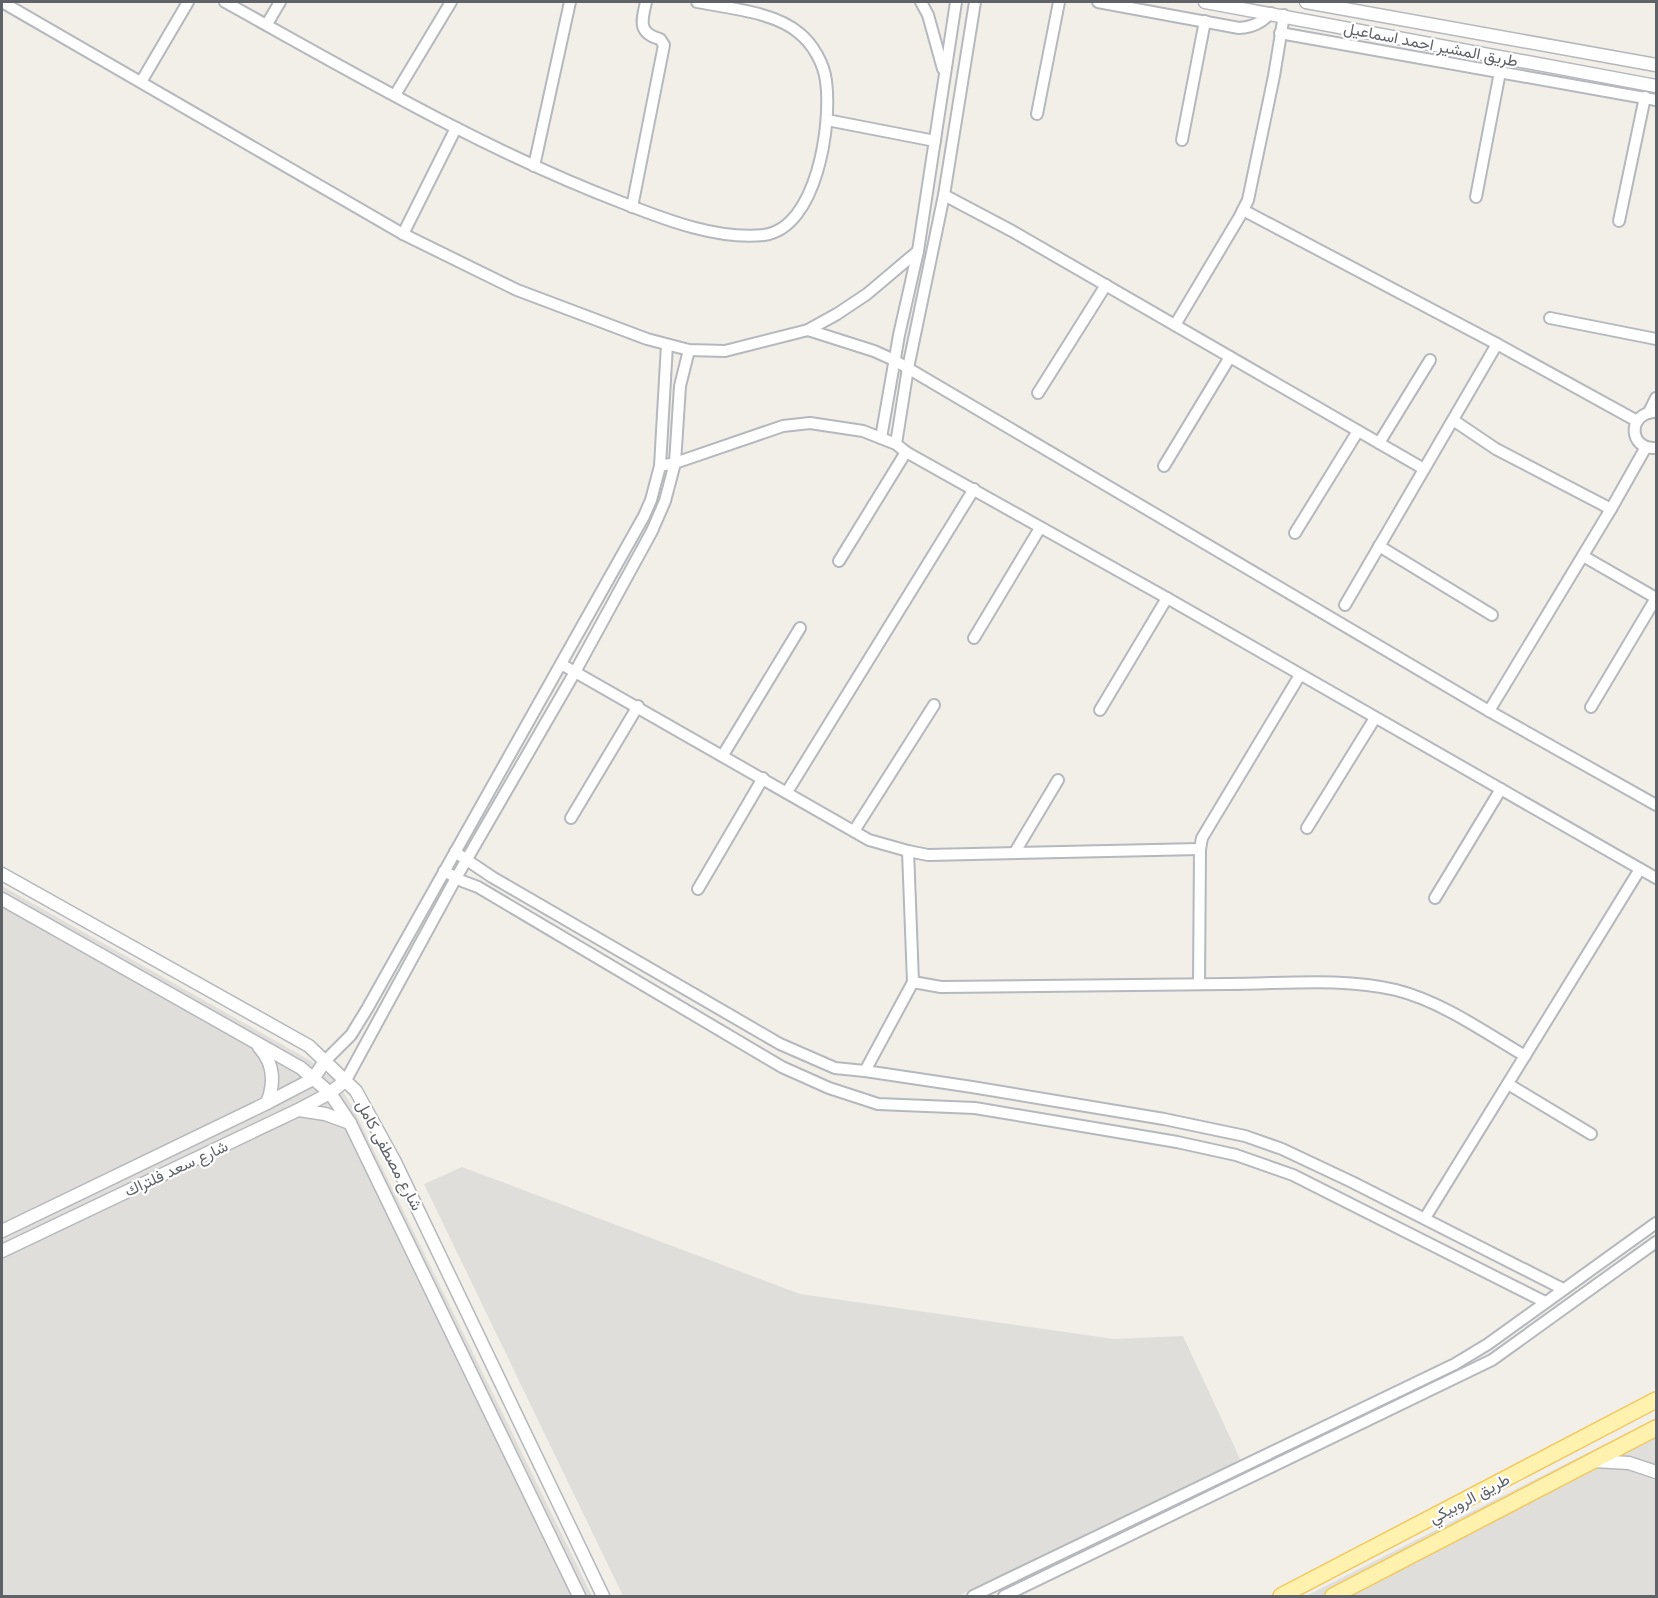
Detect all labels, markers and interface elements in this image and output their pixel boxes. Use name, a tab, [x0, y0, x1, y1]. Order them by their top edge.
street label: طريق المشير احمد اسماعيل	[1342, 16, 1520, 72]
street label: شارع مصطفى كامل	[351, 1096, 428, 1215]
street label: شارع سعد فلتراك	[121, 1134, 232, 1203]
street label: طريق الروبيكي	[1425, 1468, 1515, 1531]

